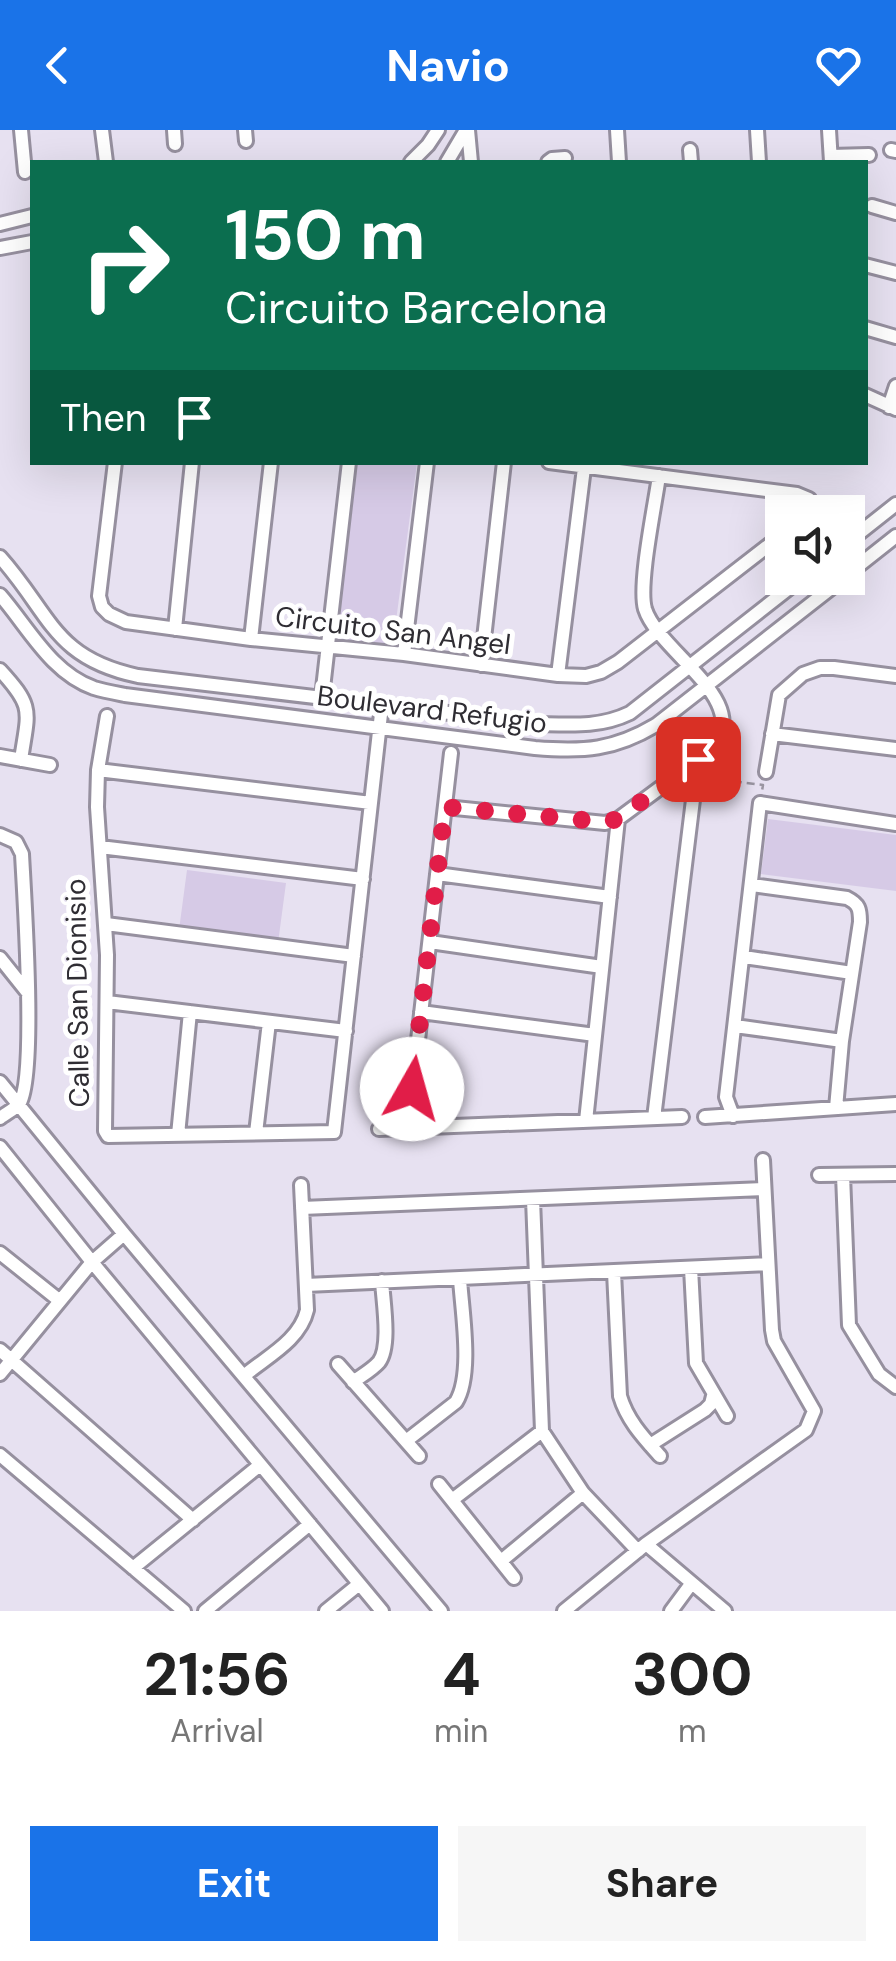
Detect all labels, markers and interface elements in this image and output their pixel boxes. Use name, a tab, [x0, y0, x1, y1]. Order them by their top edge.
text: Navio	[386, 36, 510, 95]
icon: back	[30, 38, 85, 93]
icon: heart	[811, 38, 866, 93]
text: 150 m	[225, 190, 426, 281]
icon: right	[60, 200, 190, 330]
text: Circuito Barcelona	[225, 278, 608, 337]
icon: arrive	[167, 390, 222, 445]
text: Then	[60, 393, 147, 443]
map controls	[765, 495, 865, 595]
button: sound	[765, 495, 865, 595]
street label: Circuito San Angel	[273, 598, 513, 663]
street label: Boulevard Refugio	[315, 677, 549, 742]
pin	[656, 717, 741, 802]
icon: arrive	[671, 732, 726, 787]
street label: Calle San Dionisio	[57, 878, 98, 1108]
position arrow	[360, 1037, 464, 1141]
text: 21:56	[143, 1635, 290, 1714]
text: 4	[442, 1635, 481, 1714]
text: 300	[632, 1635, 753, 1714]
text: Arrival	[170, 1710, 264, 1752]
text: min	[434, 1710, 488, 1752]
text: m	[678, 1710, 706, 1752]
button: Exit	[30, 1826, 438, 1941]
button: Share	[458, 1826, 866, 1941]

